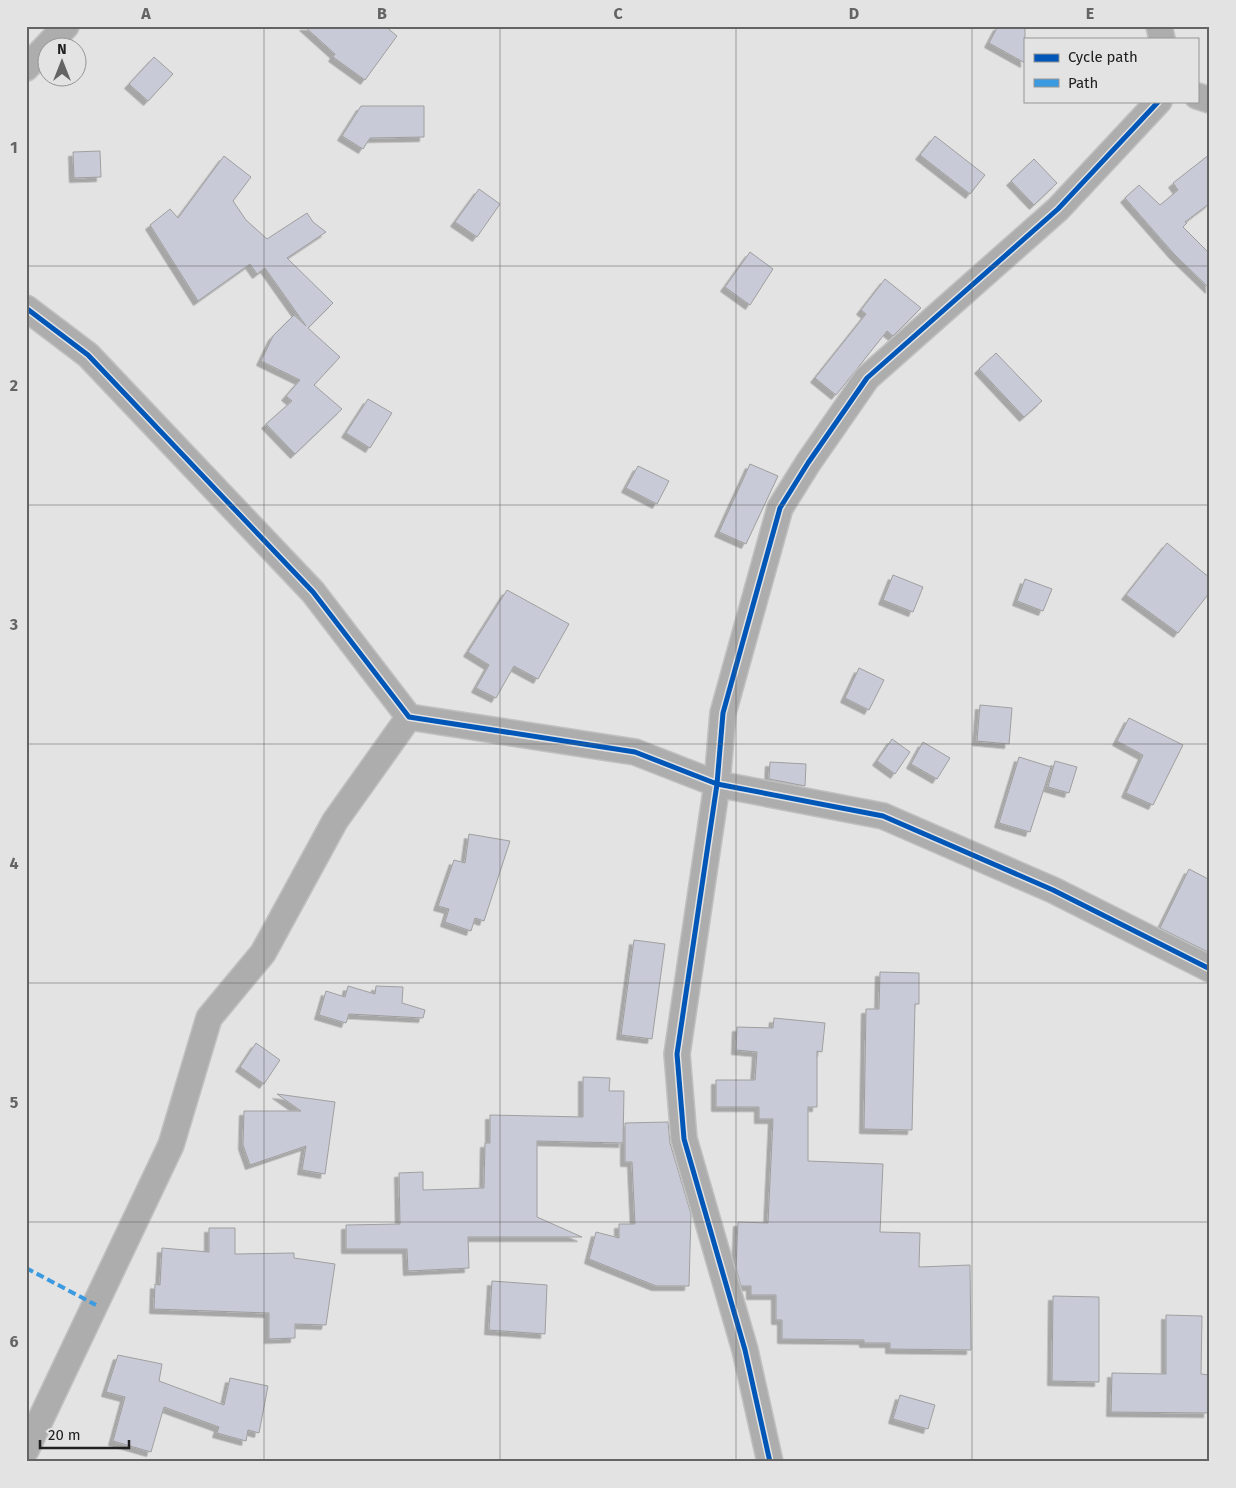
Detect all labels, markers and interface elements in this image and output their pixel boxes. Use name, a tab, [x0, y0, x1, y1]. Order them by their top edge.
text: A	[140, 4, 151, 23]
text: B	[377, 4, 387, 23]
text: C	[613, 4, 623, 23]
text: D	[849, 4, 859, 23]
text: E	[1086, 4, 1094, 23]
north arrow	[38, 38, 88, 88]
legend	[1024, 38, 1198, 102]
text: N	[57, 41, 67, 58]
text: Cycle path	[1068, 48, 1138, 66]
text: Path	[1068, 74, 1098, 92]
text: 1	[10, 138, 18, 157]
text: 2	[10, 376, 18, 395]
text: 3	[9, 615, 18, 634]
text: 4	[9, 854, 19, 873]
text: 5	[10, 1093, 19, 1112]
text: 6	[9, 1332, 19, 1351]
scale bar	[40, 1418, 129, 1450]
text: 20 m	[48, 1426, 81, 1444]

